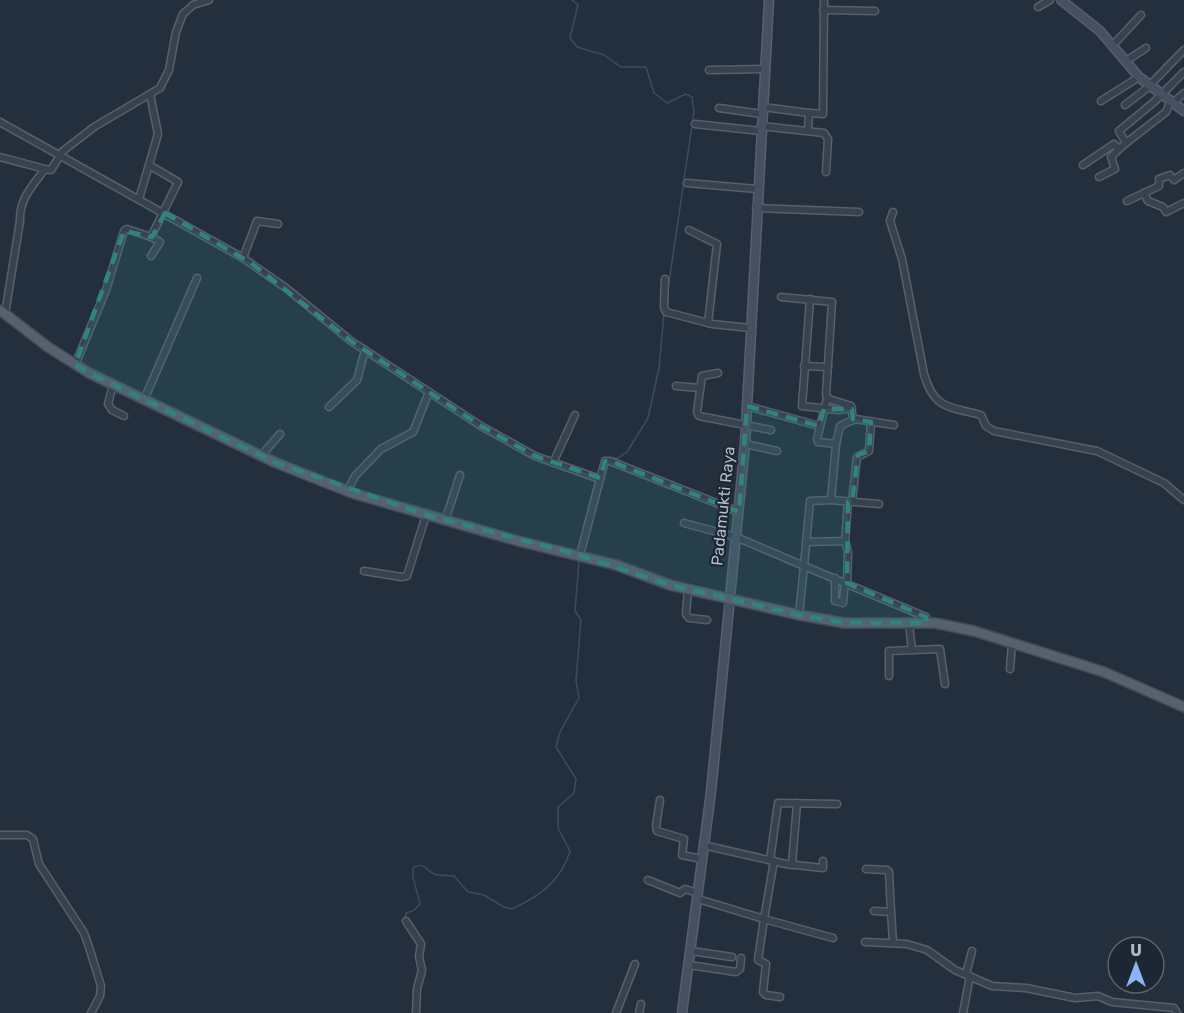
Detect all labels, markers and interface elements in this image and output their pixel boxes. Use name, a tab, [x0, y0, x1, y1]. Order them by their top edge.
street label: Padamukti Raya	[707, 445, 739, 567]
north arrow	[1106, 935, 1166, 995]
text: U	[1130, 941, 1142, 960]

